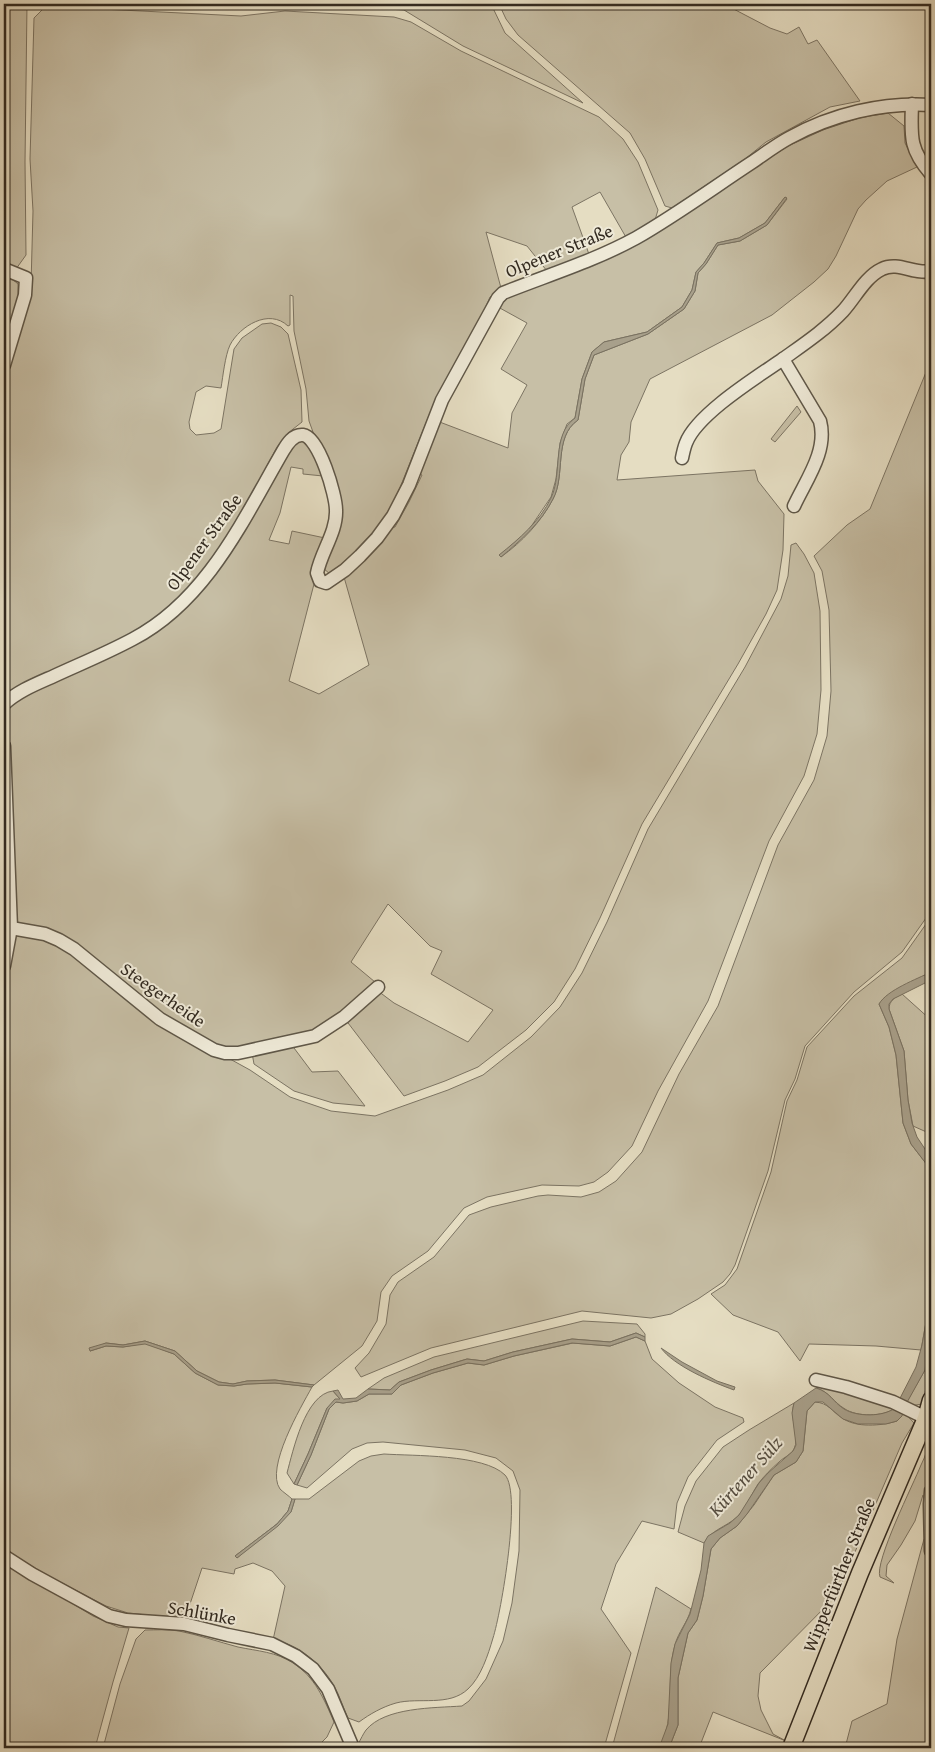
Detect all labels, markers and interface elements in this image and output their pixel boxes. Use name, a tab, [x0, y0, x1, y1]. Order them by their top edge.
street label: Olpener Straße	[501, 217, 617, 284]
street label: Olpener Straße	[159, 488, 248, 596]
street label: Steegerheide	[115, 955, 211, 1034]
water label: Kürtener Sülz	[701, 1429, 789, 1523]
street label: Wipperfürther Straße	[795, 1493, 882, 1656]
street label: Schlünke	[166, 1593, 238, 1632]

